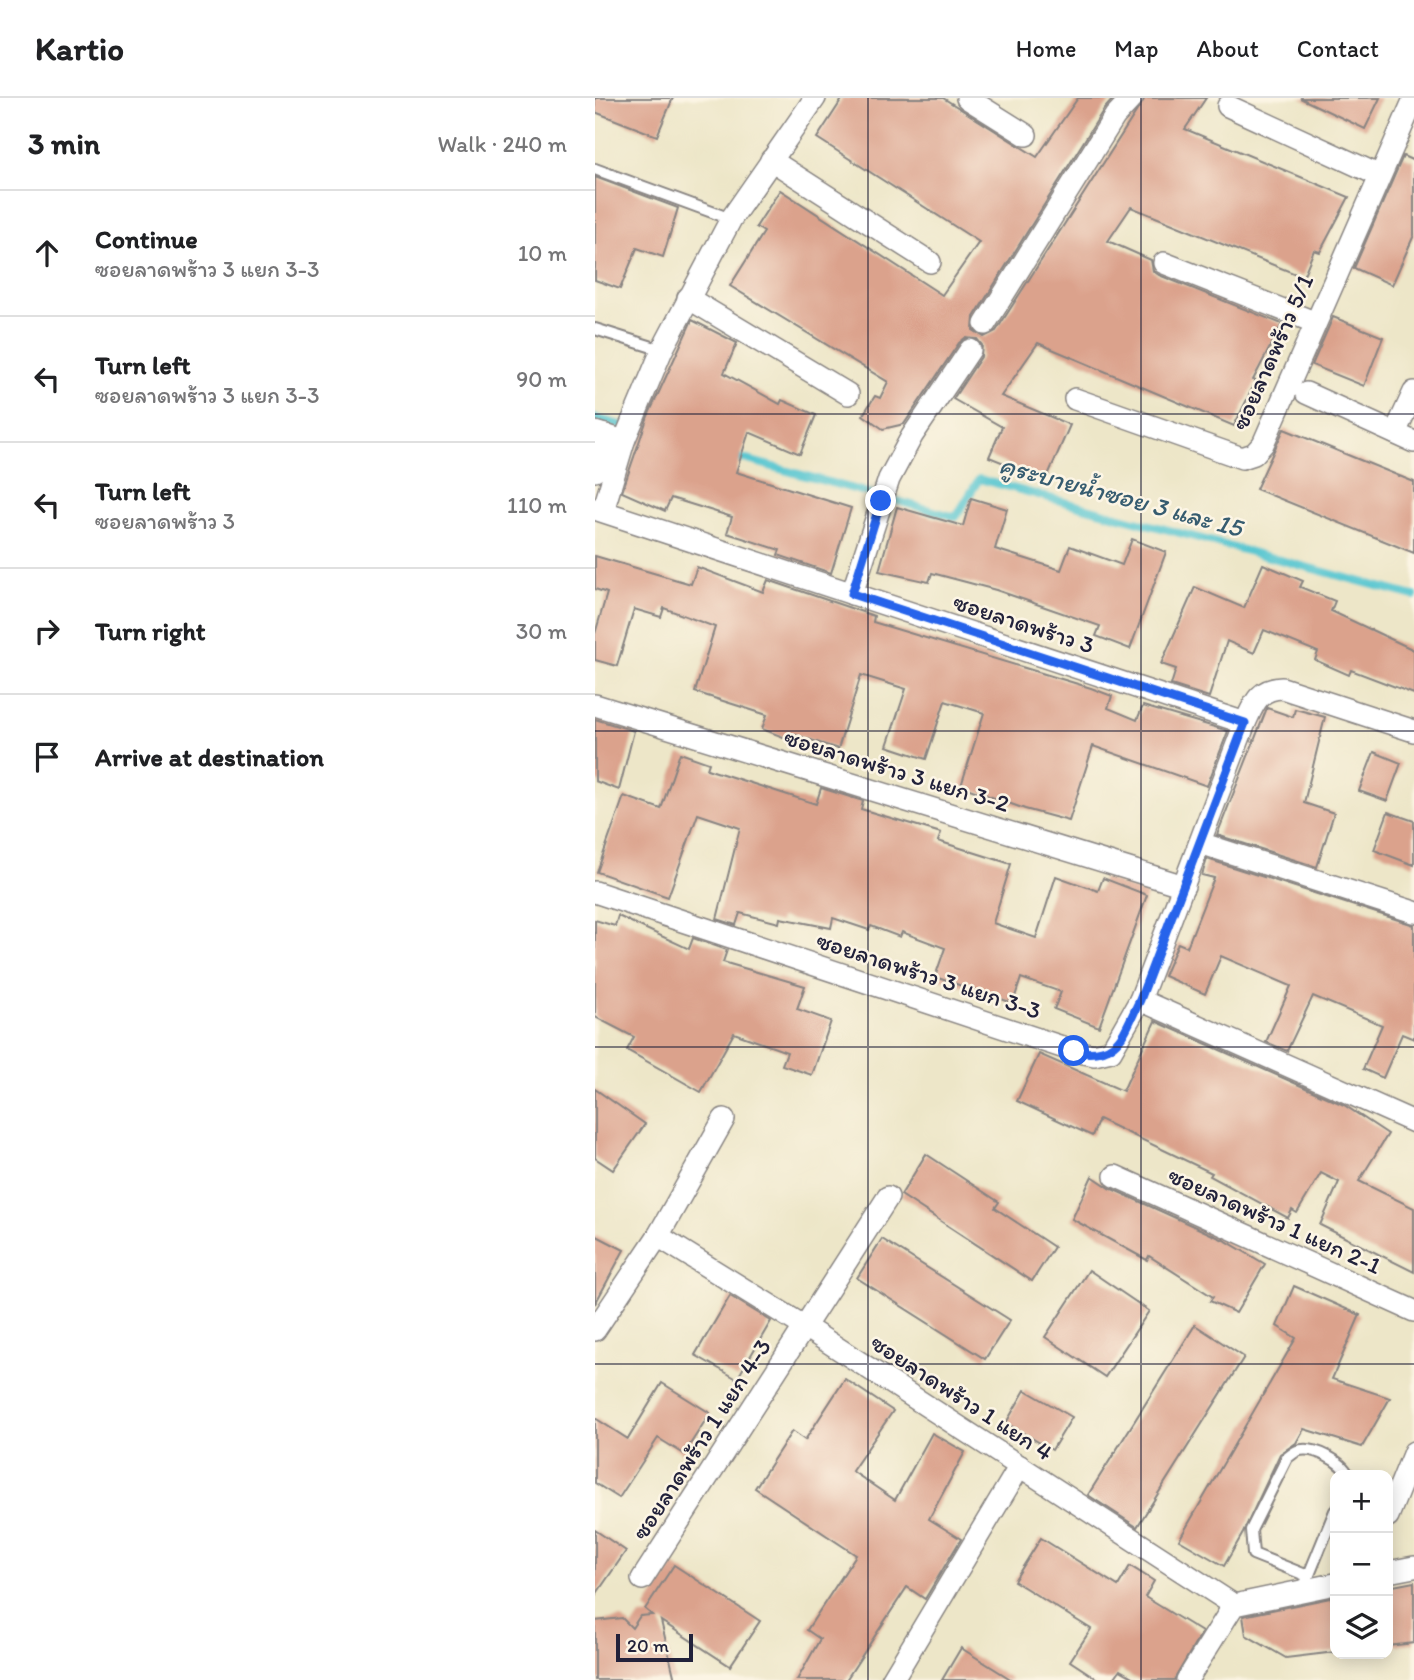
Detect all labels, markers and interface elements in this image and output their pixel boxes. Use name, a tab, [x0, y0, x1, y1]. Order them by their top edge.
text: Kartio	[35, 29, 124, 68]
text: Home	[1016, 34, 1076, 63]
text: Map	[1114, 34, 1158, 63]
text: About	[1196, 34, 1259, 63]
text: Contact	[1297, 34, 1379, 63]
text: 3 min	[28, 125, 100, 162]
text: Walk · 240 m	[437, 130, 567, 158]
text: Continue	[95, 223, 198, 255]
icon: ahead	[28, 234, 66, 272]
text: 10 m	[518, 239, 567, 267]
text: ซอยลาดพร้าว 3 แยก 3-3	[95, 255, 319, 283]
street label: ซอยลาดพร้าว 5/1	[1225, 270, 1319, 434]
text: Turn left	[95, 349, 191, 381]
icon: left	[28, 360, 66, 398]
text: 90 m	[516, 365, 567, 393]
text: ซอยลาดพร้าว 3 แยก 3-3	[95, 381, 319, 409]
water label: คูระบายน้ำซอย 3 และ 15	[996, 448, 1248, 545]
text: Turn left	[95, 475, 191, 507]
route end	[865, 485, 896, 516]
icon: left	[28, 486, 66, 524]
text: 110 m	[507, 491, 567, 519]
text: ซอยลาดพร้าว 3	[95, 507, 235, 535]
street label: ซอยลาดพร้าว 3	[950, 587, 1098, 659]
icon: right	[28, 612, 66, 650]
text: Turn right	[95, 615, 206, 647]
text: 30 m	[516, 617, 567, 645]
street label: ซอยลาดพร้าว 3 แยก 3-2	[781, 722, 1013, 818]
icon: arrive	[28, 738, 66, 776]
text: Arrive at destination	[95, 741, 324, 773]
street label: ซอยลาดพร้าว 3 แยก 3-3	[813, 925, 1045, 1025]
route start	[1058, 1035, 1089, 1066]
street label: ซอยลาดพร้าว 1 แยก 2-1	[1164, 1160, 1386, 1280]
street label: ซอยลาดพร้าว 1 แยก 4	[866, 1327, 1058, 1467]
street label: ซอยลาดพร้าว 1 แยก 4-3	[625, 1333, 777, 1545]
map controls	[1330, 1470, 1393, 1659]
button: +	[1330, 1470, 1393, 1533]
button: −	[1330, 1533, 1393, 1596]
button: layers	[1330, 1596, 1393, 1659]
scale bar	[616, 1631, 693, 1663]
text: 20 m	[627, 1634, 669, 1657]

